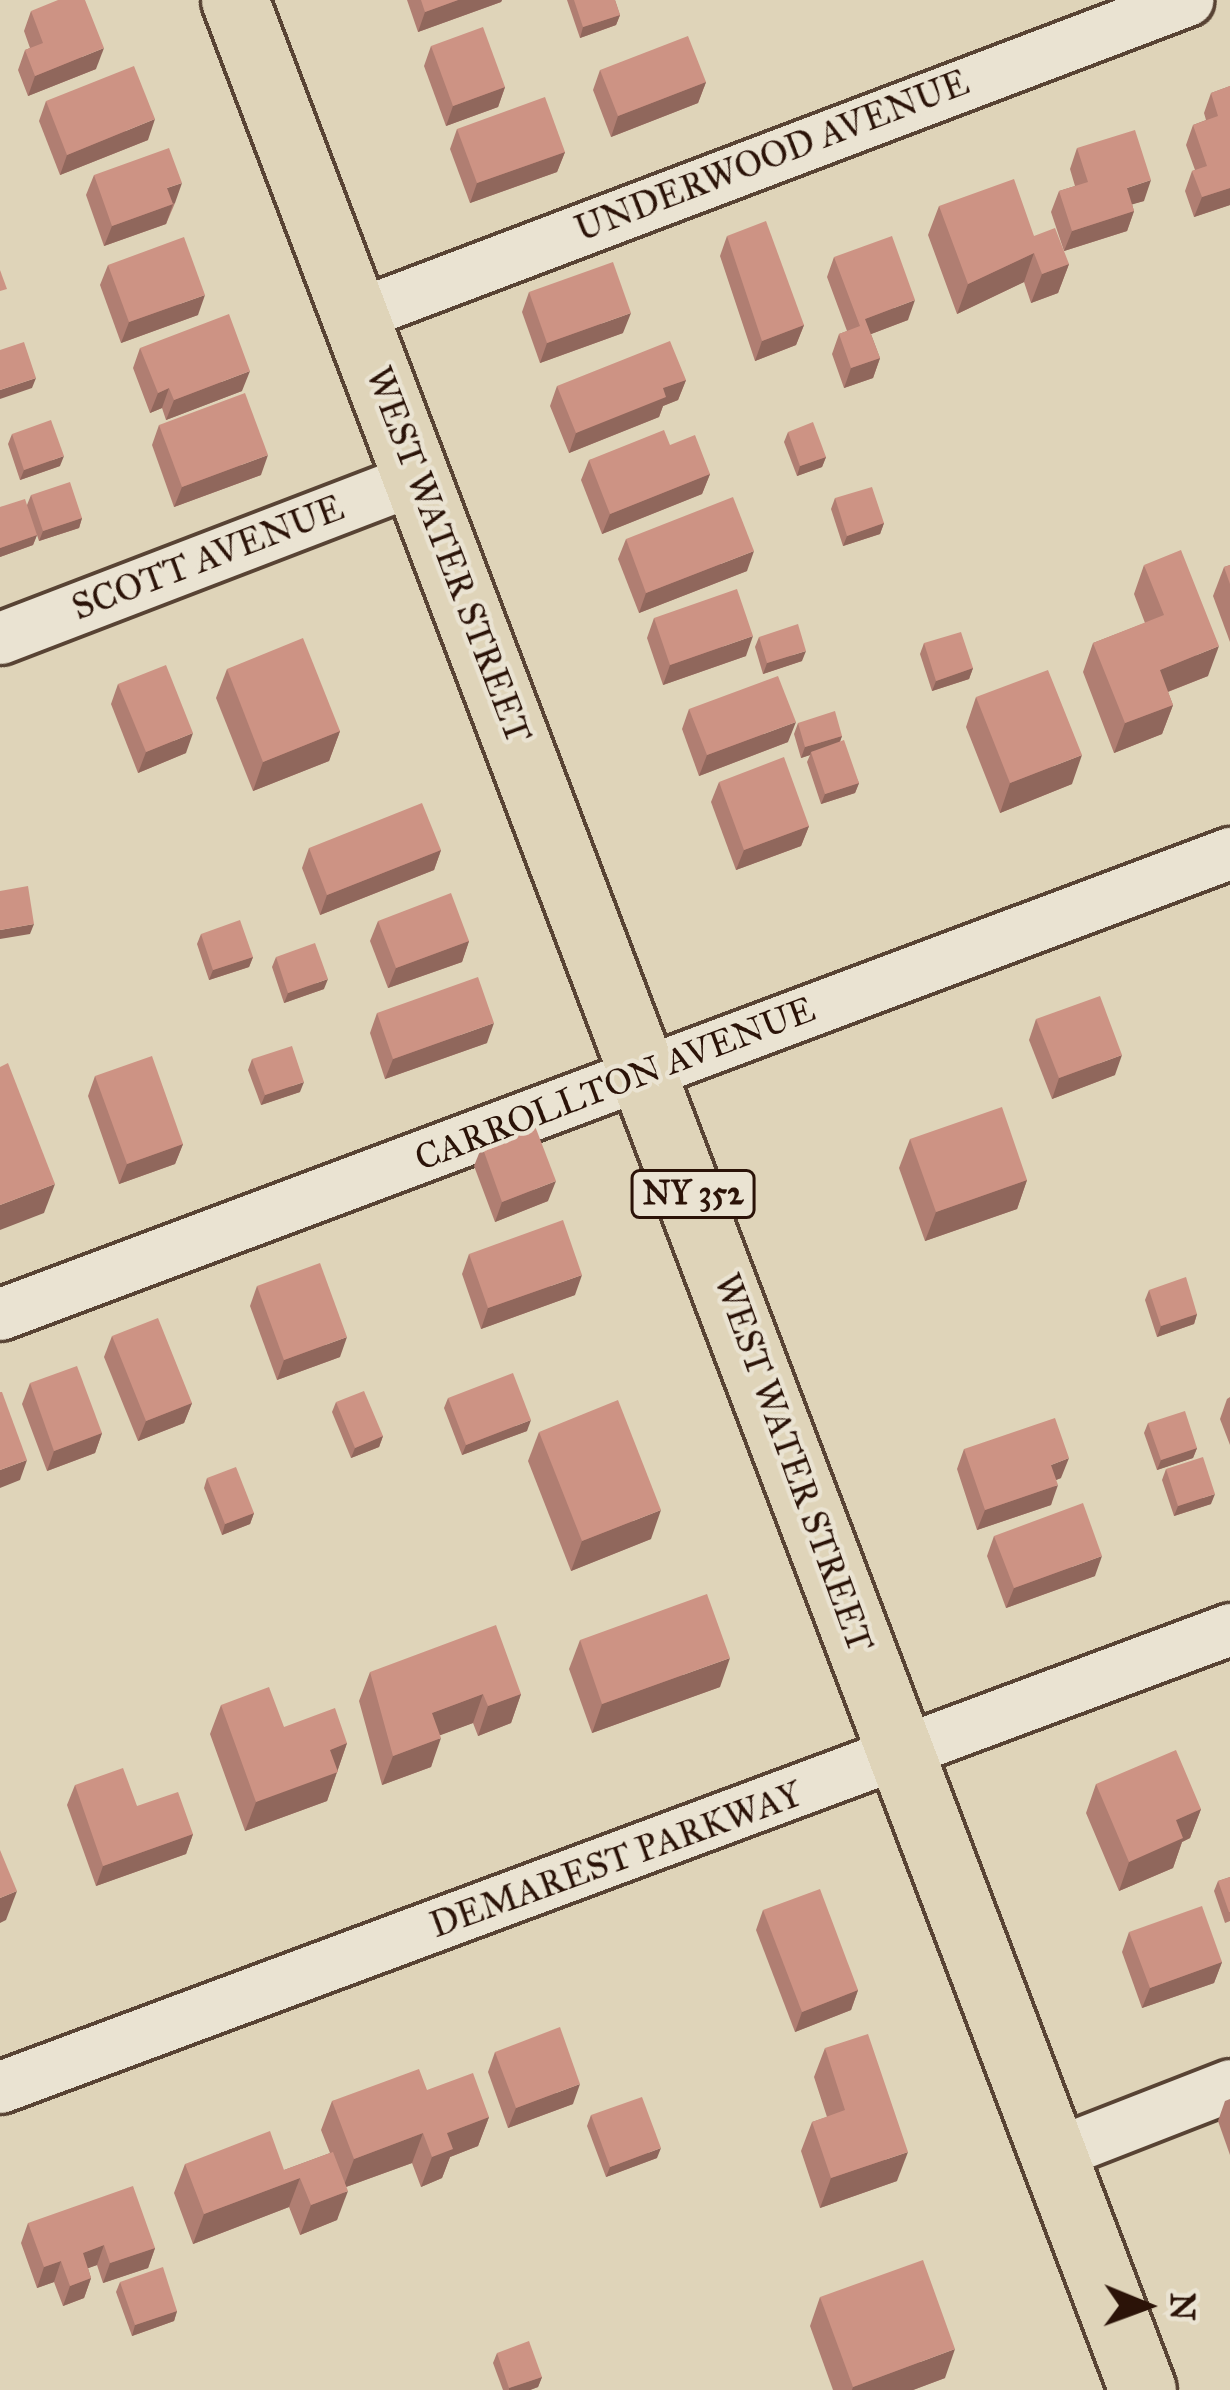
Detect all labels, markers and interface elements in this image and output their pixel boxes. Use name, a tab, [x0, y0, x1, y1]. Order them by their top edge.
street label: UNDERWOOD AVENUE	[569, 61, 975, 251]
street label: WEST WATER STREET	[356, 361, 540, 749]
street label: SCOTT AVENUE	[66, 486, 350, 630]
street label: CARROLLTON AVENUE	[409, 988, 821, 1180]
road number: NY 352	[630, 1167, 756, 1221]
street label: WEST WATER STREET	[704, 1268, 882, 1658]
street label: DEMAREST PARKWAY	[424, 1773, 808, 1947]
north arrow	[1086, 2246, 1206, 2366]
text: N	[1162, 2292, 1202, 2321]

